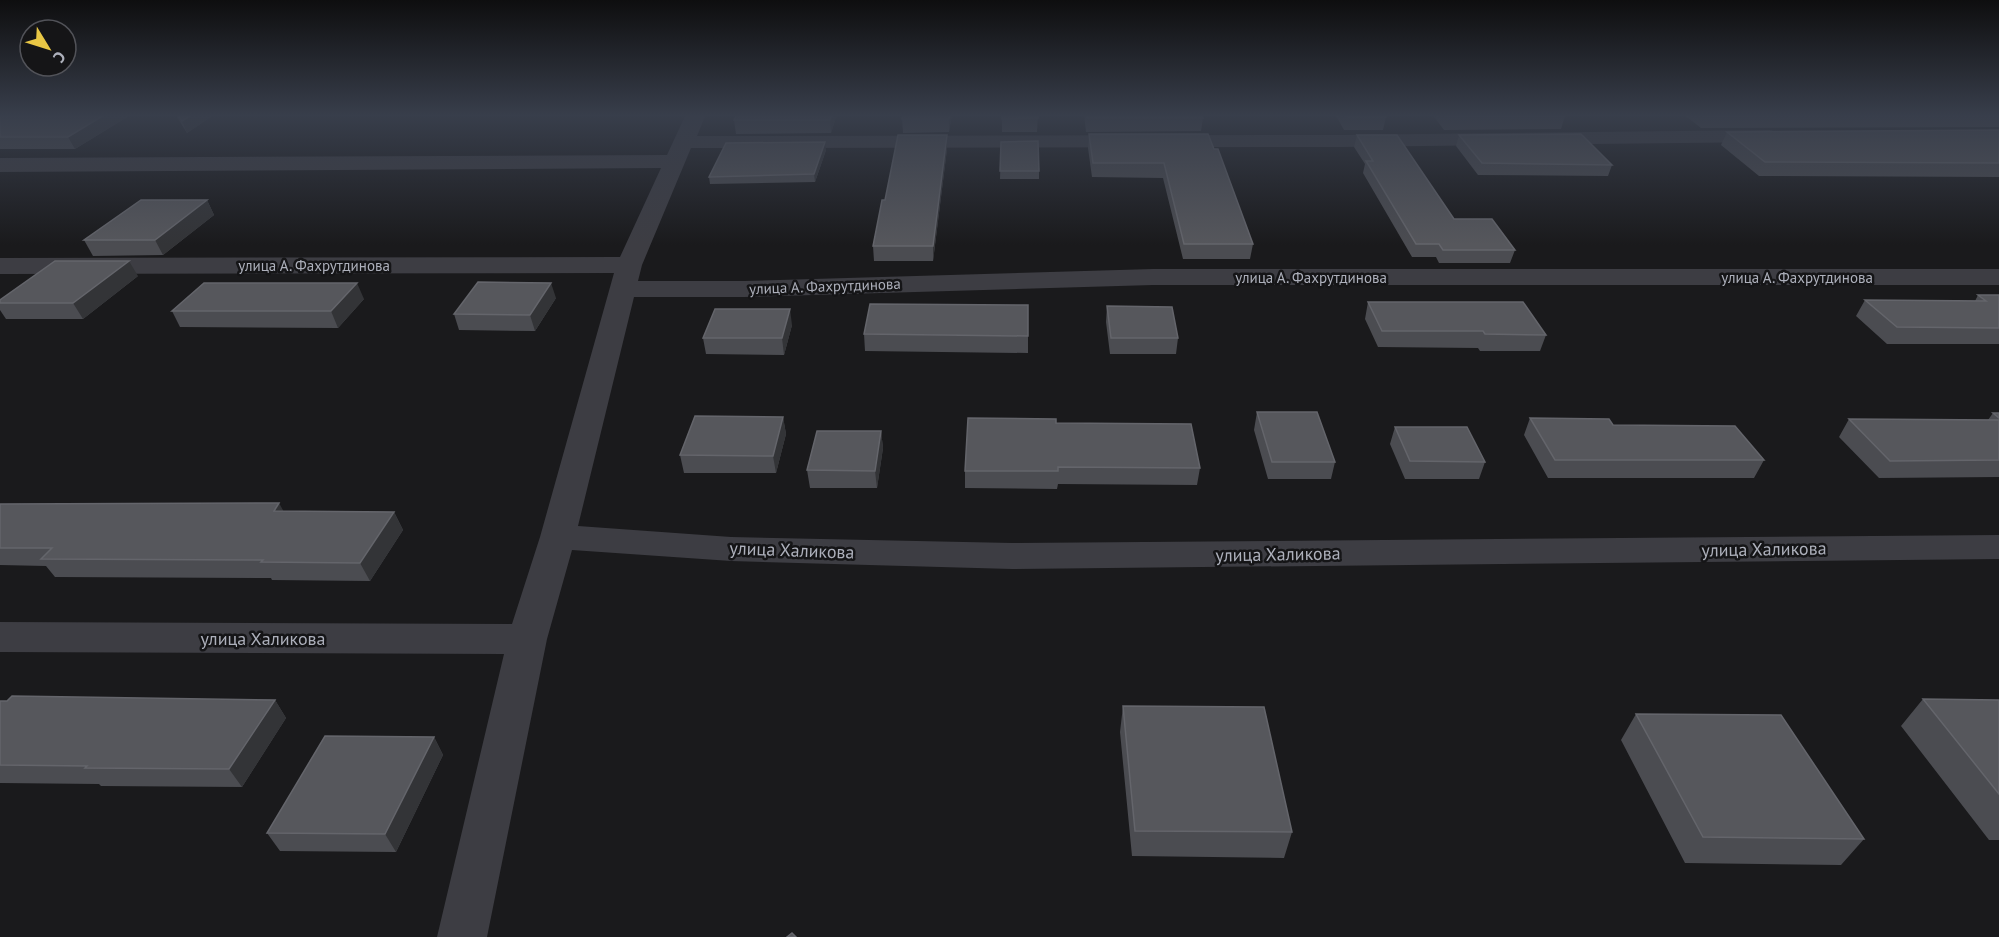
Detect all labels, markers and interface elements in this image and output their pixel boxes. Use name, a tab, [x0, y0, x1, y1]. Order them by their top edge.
north arrow	[18, 18, 78, 78]
text: С	[49, 48, 70, 67]
street label: улица А. Фахрутдинова	[238, 256, 390, 275]
street label: улица А. Фахрутдинова	[1235, 268, 1387, 287]
street label: улица А. Фахрутдинова	[1721, 268, 1873, 287]
street label: улица А. Фахрутдинова	[749, 274, 901, 298]
street label: улица Халикова	[729, 536, 855, 564]
street label: улица Халикова	[1701, 536, 1827, 562]
street label: улица Халикова	[1215, 541, 1341, 567]
street label: улица Халикова	[200, 627, 326, 650]

